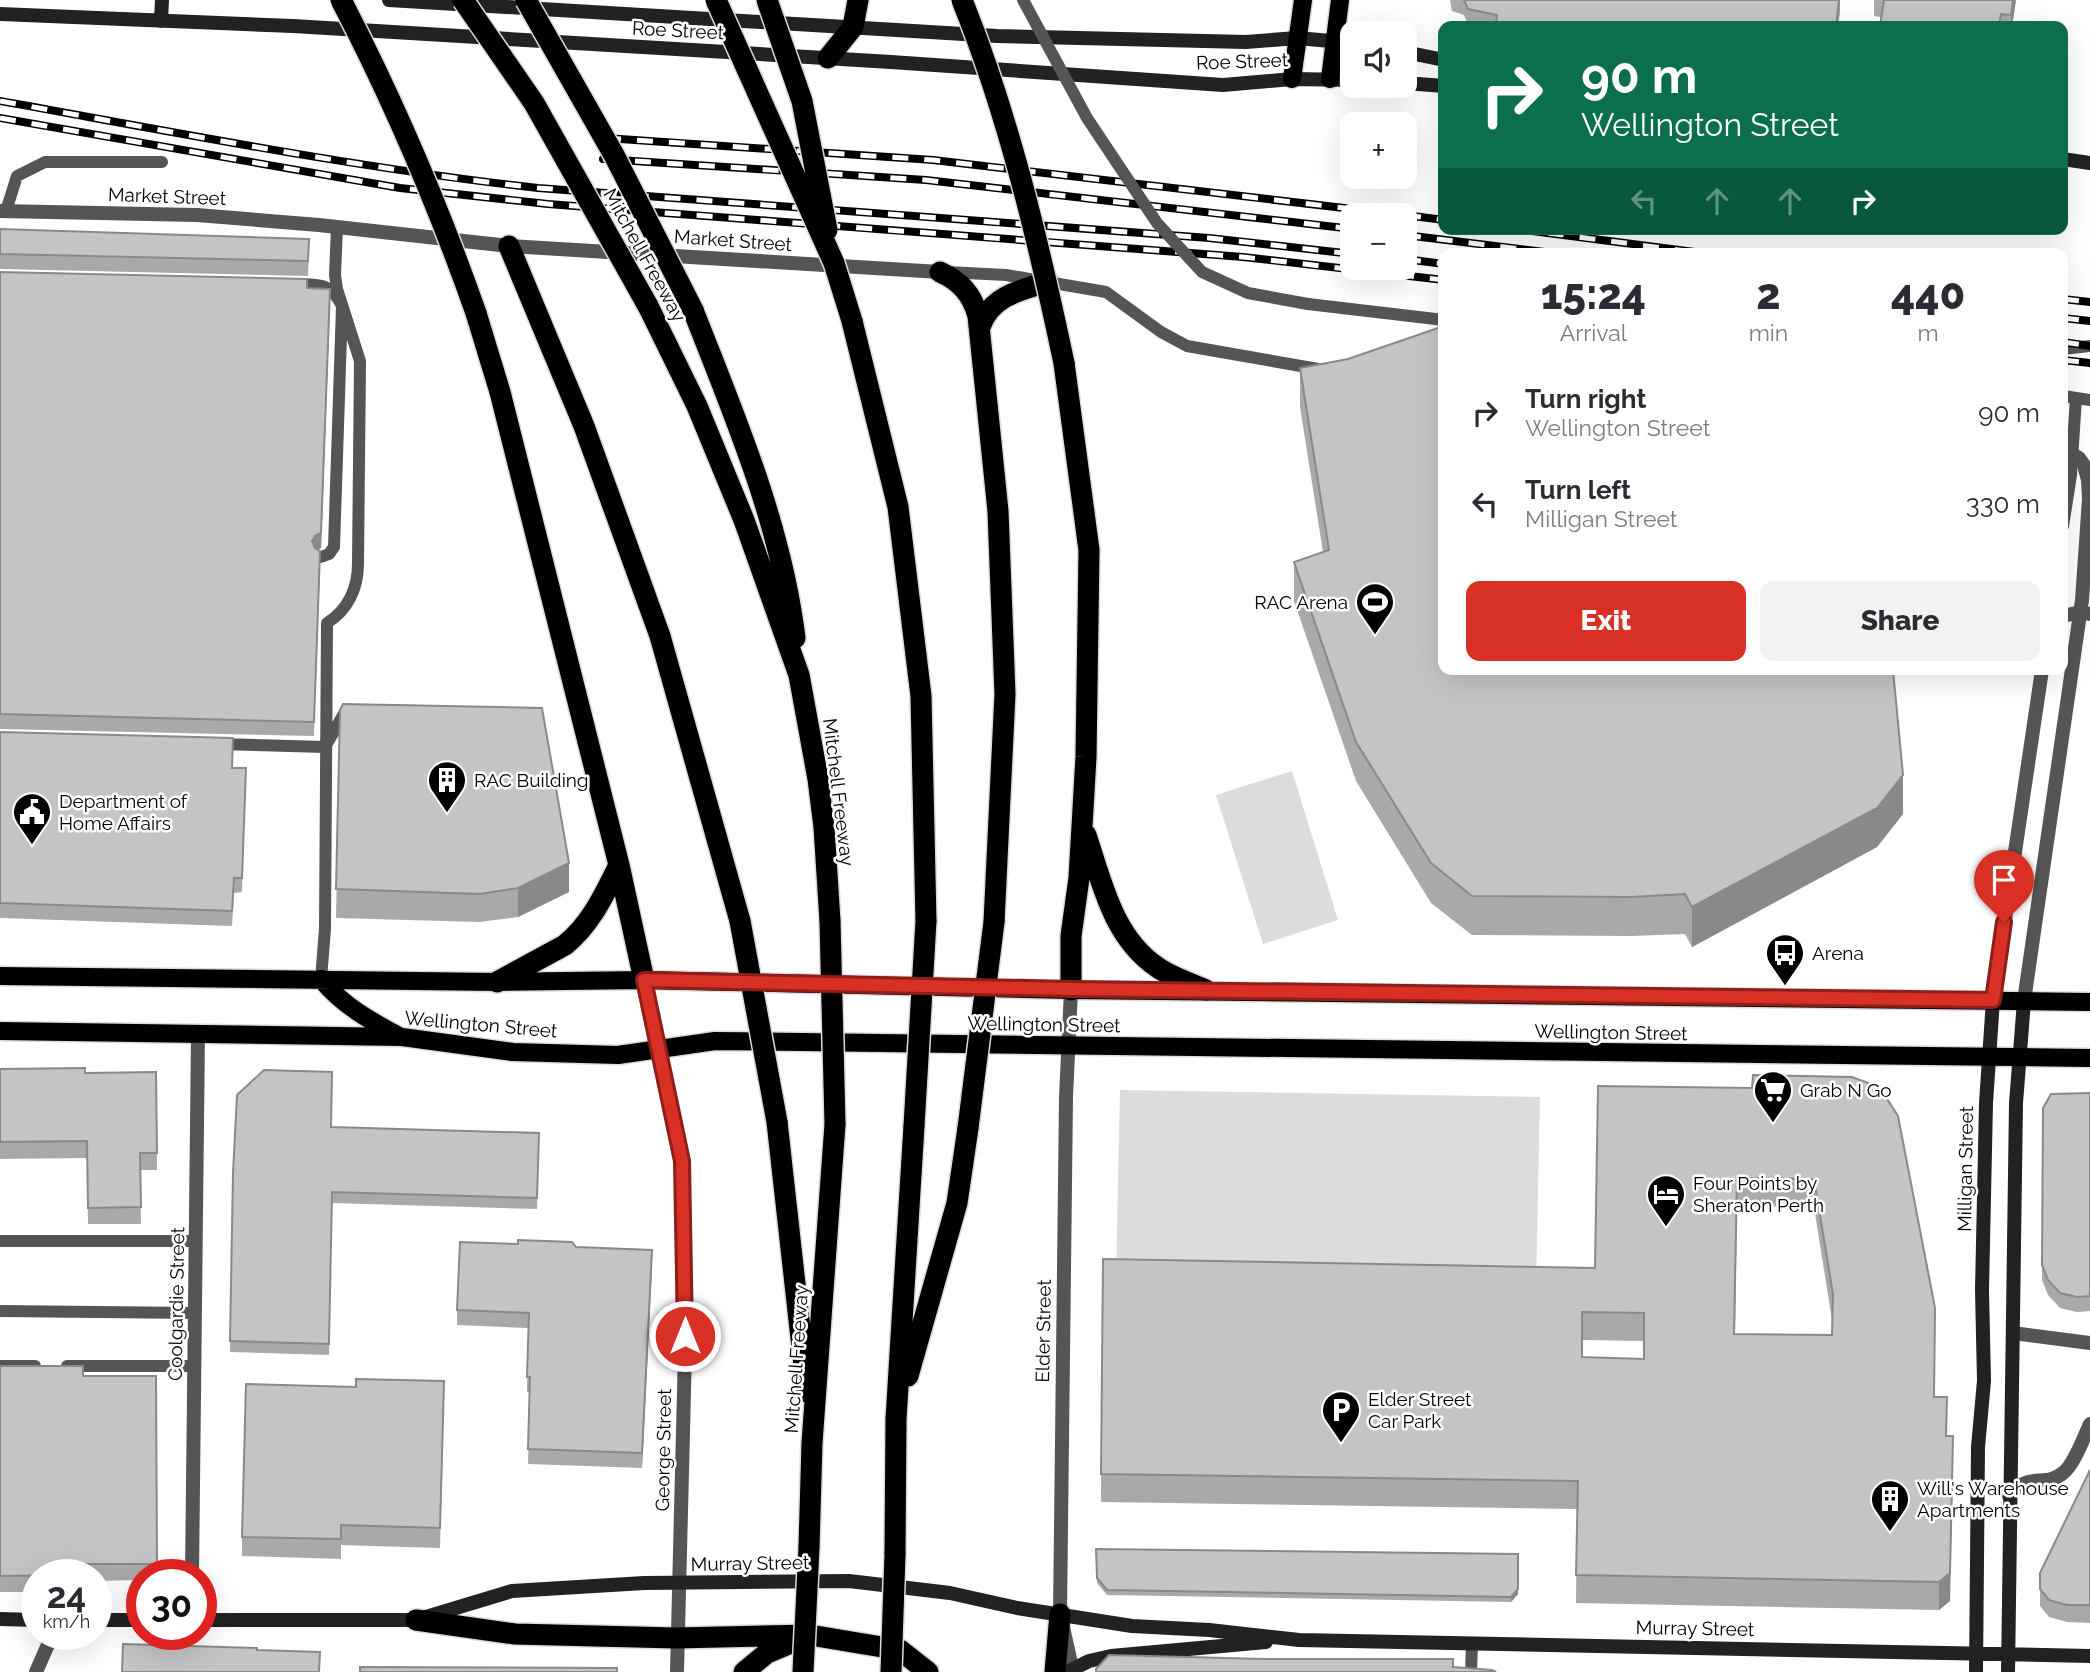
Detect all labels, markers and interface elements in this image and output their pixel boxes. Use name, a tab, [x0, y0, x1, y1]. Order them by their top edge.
street label: Roe Street	[631, 17, 725, 43]
map controls	[1340, 21, 1417, 280]
button: sound	[1340, 21, 1417, 98]
text: 90 m	[1581, 47, 1697, 104]
street label: Roe Street	[1196, 48, 1289, 74]
icon: right	[1466, 49, 1557, 140]
text: Wellington Street	[1581, 106, 1839, 143]
button: +	[1340, 112, 1417, 189]
icon: left	[1625, 182, 1663, 220]
icon: ahead	[1698, 182, 1736, 220]
icon: ahead	[1771, 182, 1809, 220]
icon: right	[1844, 182, 1882, 220]
street label: Market Street	[108, 183, 227, 209]
street label: Mitchell Freeway	[599, 185, 691, 325]
button: −	[1340, 203, 1417, 280]
street label: Market Street	[673, 225, 793, 255]
text: 15:24	[1541, 270, 1646, 319]
text: 2	[1756, 270, 1781, 319]
text: 440	[1891, 270, 1965, 319]
text: Arrival	[1560, 319, 1627, 346]
text: min	[1749, 319, 1788, 346]
text: m	[1918, 319, 1939, 346]
text: Turn right	[1525, 384, 1646, 414]
icon: right	[1466, 394, 1504, 432]
text: 90 m	[1978, 398, 2040, 428]
text: Wellington Street	[1525, 414, 1710, 441]
text: Turn left	[1525, 475, 1631, 505]
icon: left	[1466, 485, 1504, 523]
text: 330 m	[1966, 489, 2040, 519]
text: Milligan Street	[1525, 505, 1678, 532]
sports icon: RAC Arena	[1354, 581, 1396, 636]
button: Exit	[1466, 581, 1746, 661]
button: Share	[1760, 581, 2040, 661]
place label: RAC Arena	[1254, 591, 1348, 613]
street label: Mitchell Freeway	[819, 717, 859, 867]
building icon: RAC Building	[426, 759, 468, 814]
place label: RAC Building	[474, 769, 589, 791]
place label: Department of Home Affairs	[59, 790, 188, 834]
public building icon: Department of Home Affairs	[11, 791, 53, 846]
pin	[1974, 850, 2034, 922]
icon: arrive	[1985, 861, 2023, 899]
bus stop icon: Arena	[1764, 932, 1806, 987]
place label: Arena	[1812, 942, 1864, 964]
street label: Wellington Street	[404, 1006, 559, 1042]
street label: Wellington Street	[967, 1012, 1121, 1036]
street label: Wellington Street	[1534, 1020, 1688, 1044]
supermarket icon: Grab N Go	[1752, 1069, 1794, 1124]
place label: Grab N Go	[1800, 1079, 1892, 1101]
street label: Milligan Street	[1953, 1105, 1977, 1232]
place label: Four Points by Sheraton Perth	[1693, 1172, 1824, 1216]
hotel icon: Four Points by Sheraton Perth	[1645, 1173, 1687, 1228]
street label: Coolgardie Street	[164, 1226, 188, 1381]
street label: Elder Street	[1031, 1278, 1055, 1383]
street label: Mitchell Freeway	[780, 1284, 812, 1434]
position arrow	[648, 1299, 722, 1373]
street label: George Street	[651, 1388, 675, 1512]
place label: Elder Street Car Park	[1368, 1388, 1472, 1432]
parking icon: Elder Street Car Park	[1320, 1389, 1362, 1444]
place label: Will's Warehouse Apartments	[1917, 1477, 2069, 1521]
building icon: Will's Warehouse Apartments	[1869, 1478, 1911, 1533]
street label: Murray Street	[691, 1551, 810, 1575]
speed limit sign: 30	[126, 1559, 217, 1650]
text: 24	[47, 1575, 86, 1616]
text: km/h	[43, 1611, 90, 1632]
street label: Murray Street	[1636, 1616, 1755, 1640]

